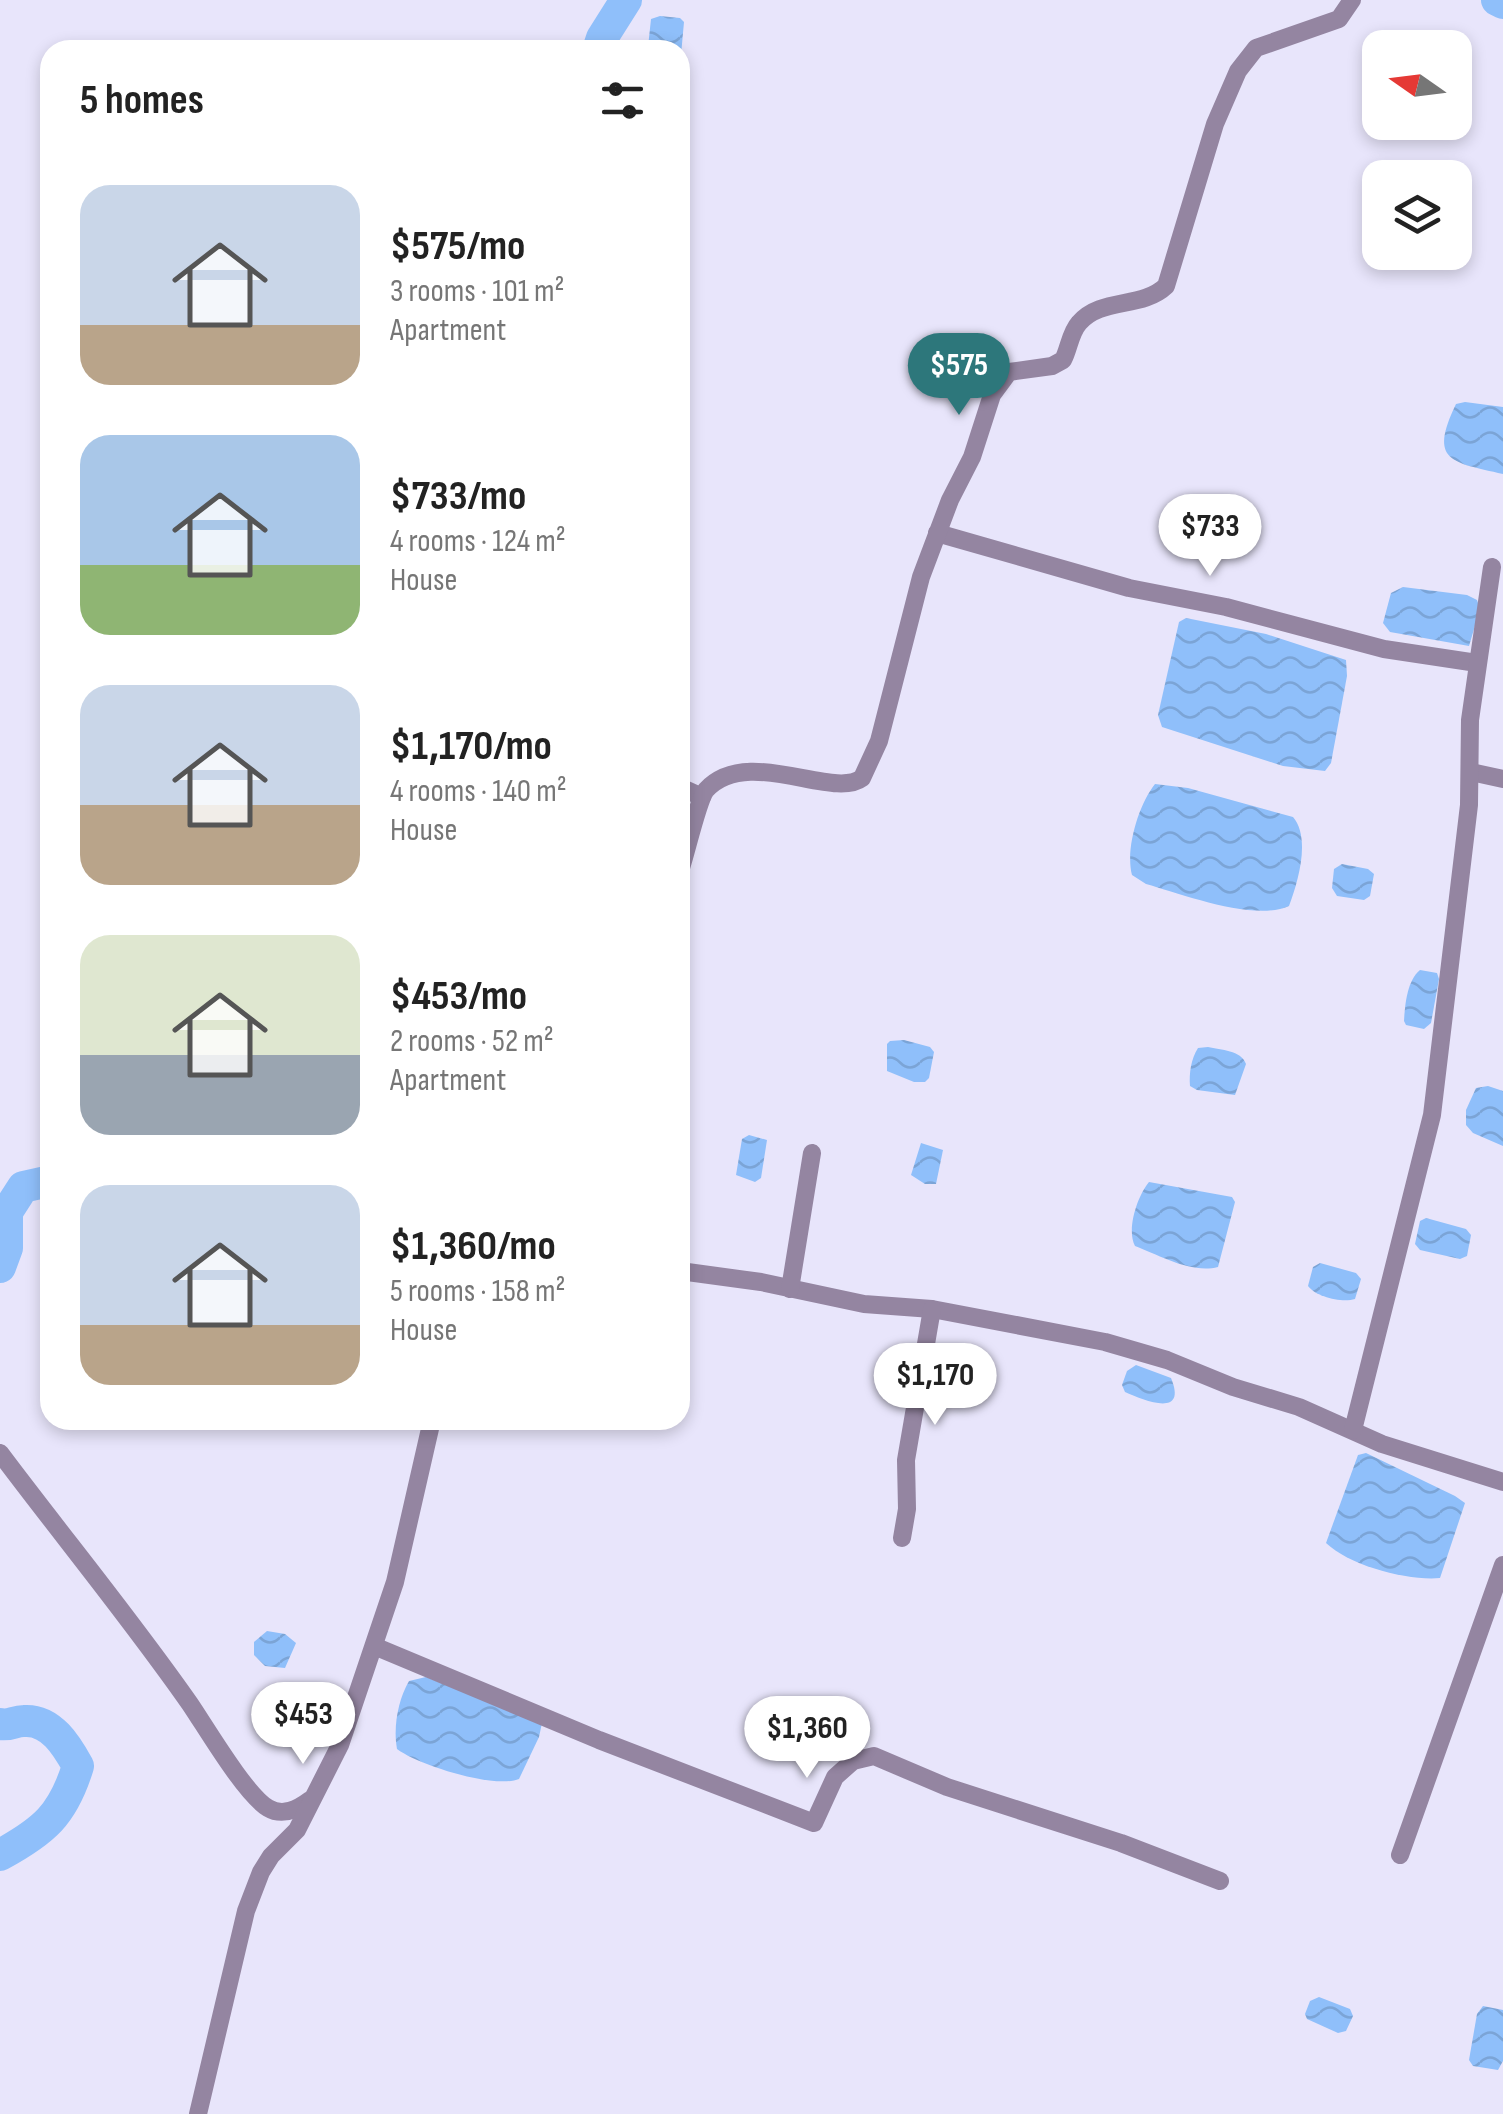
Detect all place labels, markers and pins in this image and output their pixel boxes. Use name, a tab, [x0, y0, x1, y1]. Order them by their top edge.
pin: $575	[900, 333, 1018, 418]
pin: $733	[1151, 494, 1269, 579]
pin: $1,170	[854, 1343, 1016, 1428]
pin: $453	[244, 1682, 362, 1767]
pin: $1,360	[726, 1696, 888, 1781]

